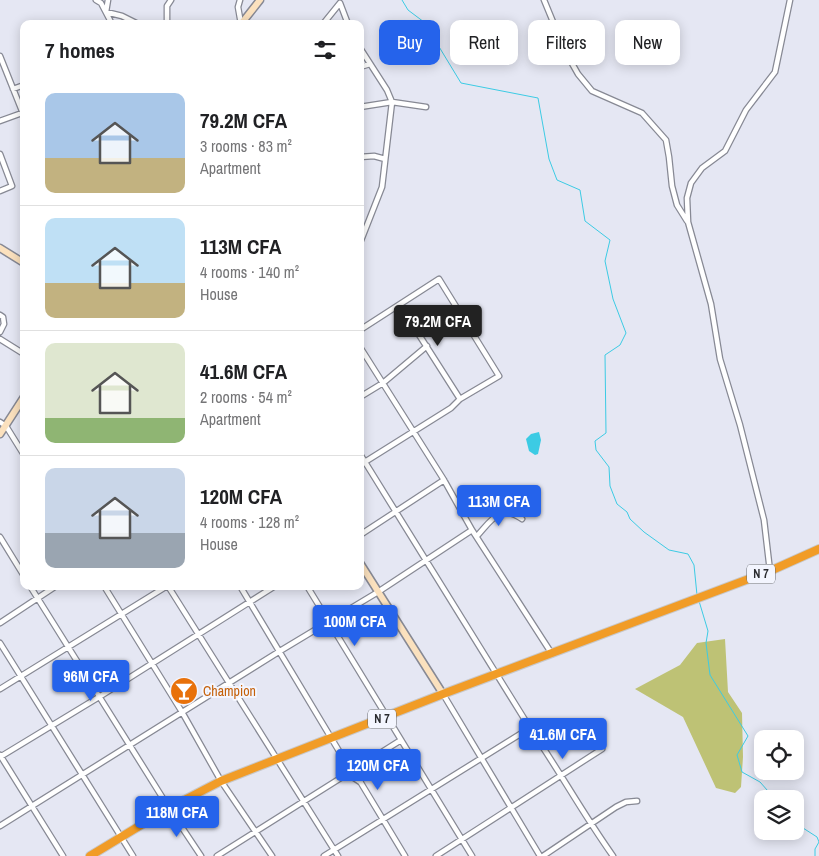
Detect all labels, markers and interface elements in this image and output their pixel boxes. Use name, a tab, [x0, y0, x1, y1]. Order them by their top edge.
chip: Buy	[379, 20, 440, 65]
chip: Rent	[450, 20, 518, 65]
chip: Filters	[528, 20, 605, 65]
chip: New	[615, 20, 680, 65]
text: 7 homes	[45, 36, 115, 65]
icon: filters	[311, 36, 339, 64]
text: 79.2M CFA	[200, 106, 287, 135]
icon: home	[85, 113, 145, 173]
text: 3 rooms · 83 m²	[200, 135, 292, 157]
text: Apartment	[200, 157, 261, 179]
text: 113M CFA	[200, 232, 281, 261]
icon: home	[85, 238, 145, 298]
text: 4 rooms · 140 m²	[200, 261, 299, 283]
text: House	[200, 283, 238, 305]
pin: 79.2M CFA	[381, 304, 495, 347]
text: 79.2M CFA	[405, 310, 471, 332]
text: 41.6M CFA	[200, 357, 287, 386]
icon: home	[85, 363, 145, 423]
text: 2 rooms · 54 m²	[200, 386, 292, 408]
text: Apartment	[200, 408, 261, 430]
text: 120M CFA	[200, 482, 282, 511]
pin: 113M CFA	[447, 484, 551, 527]
icon: home	[85, 488, 145, 548]
text: 113M CFA	[468, 490, 530, 512]
text: 4 rooms · 128 m²	[200, 511, 299, 533]
text: House	[200, 533, 238, 555]
road number: N 7	[747, 564, 775, 584]
pin: 100M CFA	[303, 604, 407, 647]
text: 100M CFA	[324, 610, 386, 632]
pin: 96M CFA	[45, 660, 137, 702]
text: 96M CFA	[63, 665, 119, 687]
bar icon: Champion	[169, 676, 199, 706]
place label: Champion	[203, 682, 256, 700]
road number: N 7	[368, 710, 396, 729]
pin: 41.6M CFA	[506, 718, 620, 760]
text: 41.6M CFA	[530, 723, 596, 745]
map controls	[754, 730, 804, 840]
button: locate	[754, 730, 804, 780]
pin: 120M CFA	[326, 748, 430, 791]
text: 120M CFA	[347, 754, 409, 776]
button: layers	[754, 790, 804, 840]
pin: 118M CFA	[125, 796, 229, 838]
text: 118M CFA	[146, 801, 208, 823]

